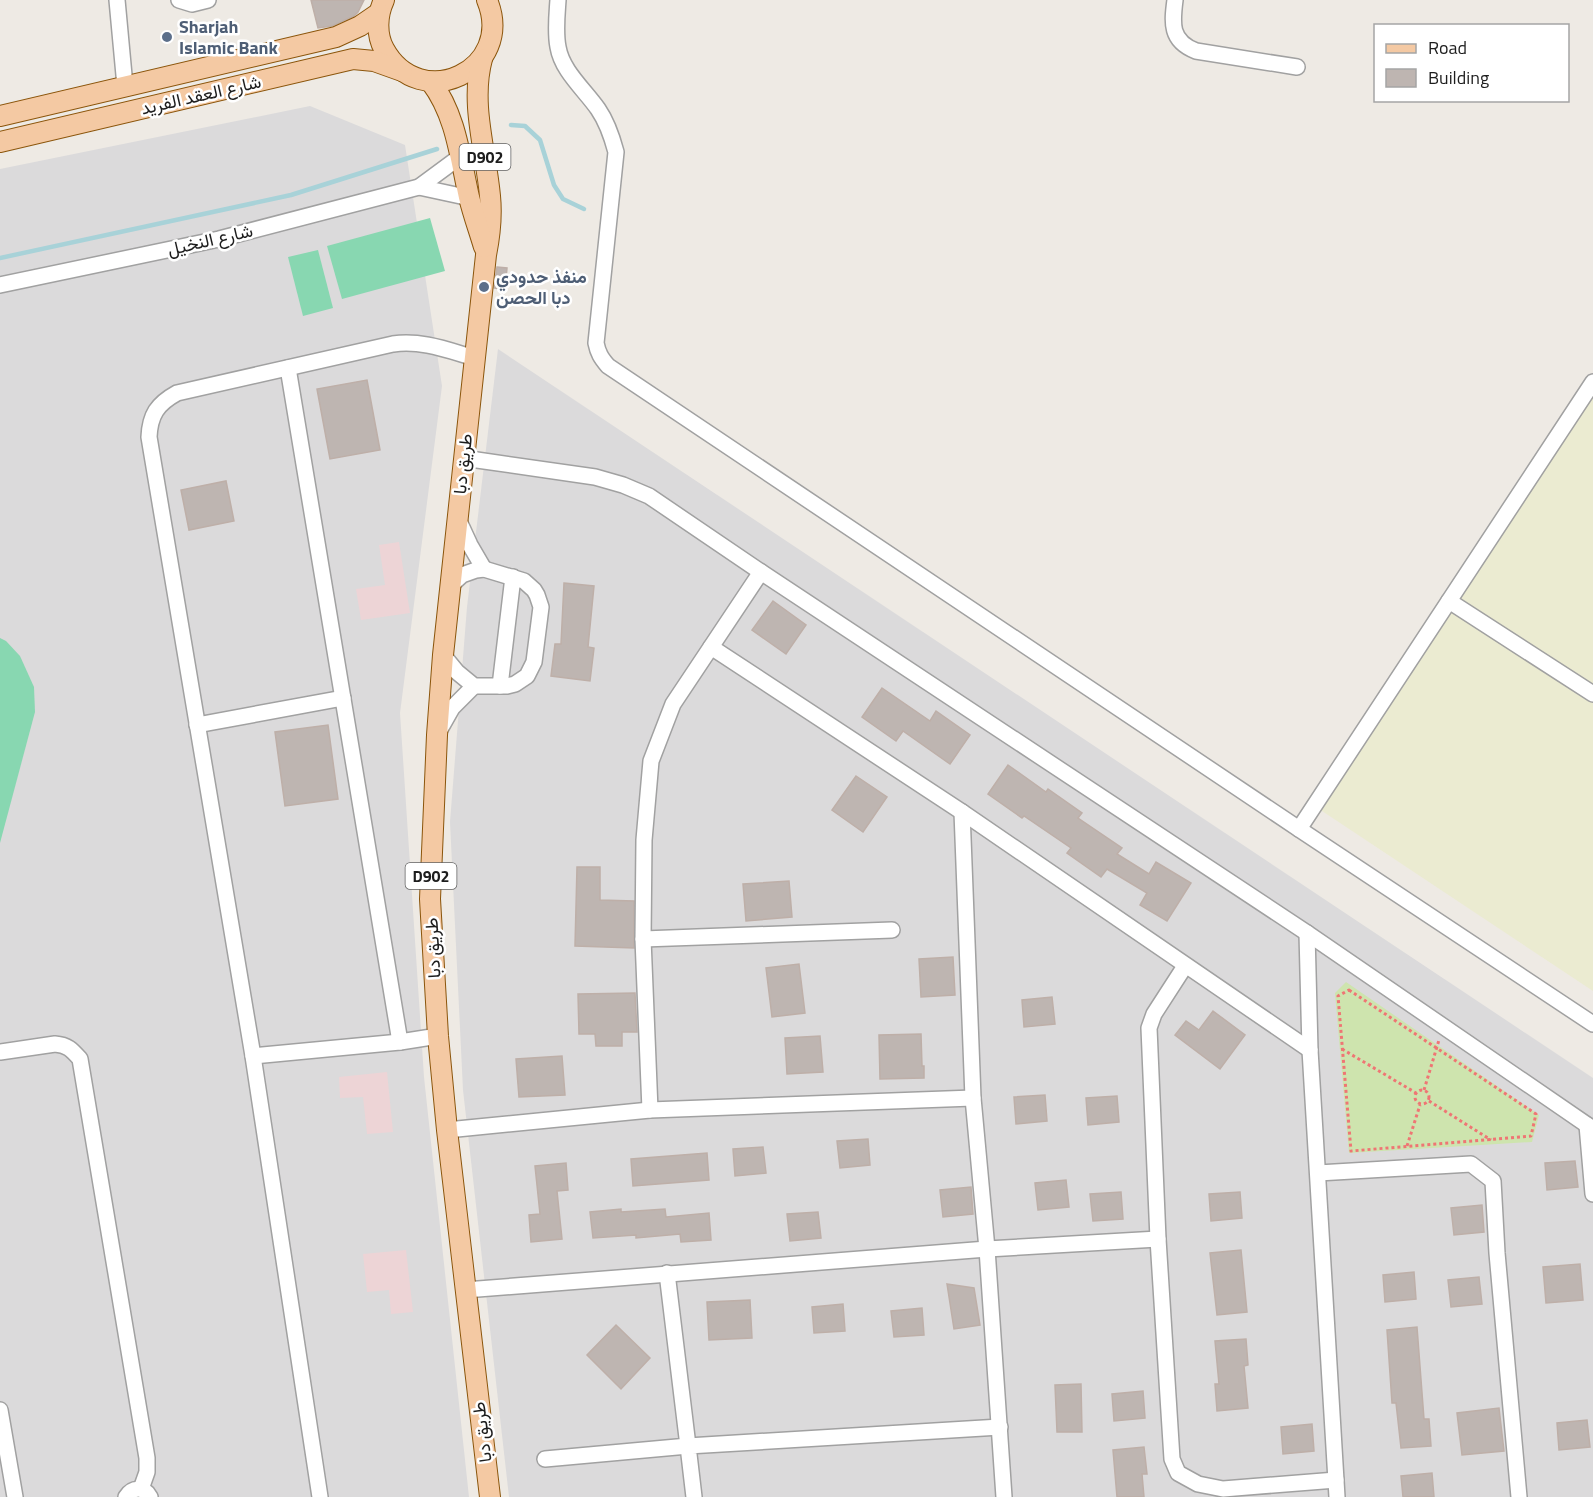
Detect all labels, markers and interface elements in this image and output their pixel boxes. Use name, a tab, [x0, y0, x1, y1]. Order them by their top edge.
place label: Sharjah Islamic Bank	[179, 13, 279, 61]
legend	[1374, 24, 1569, 102]
marker: Sharjah Islamic Bank	[160, 30, 174, 44]
text: Road	[1428, 34, 1467, 61]
text: Building	[1428, 64, 1489, 91]
street label: شارع العقد الفريد	[138, 68, 264, 121]
road number: D902	[460, 144, 510, 170]
street label: شارع النخيل	[164, 217, 255, 262]
place label: منفذ حدودي دبا الحصن	[496, 263, 587, 311]
marker: منفذ حدودي دبا الحصن	[477, 280, 491, 294]
street label: طريق دبا	[446, 432, 479, 496]
road number: D902	[406, 863, 456, 889]
street label: طريق دبا	[417, 917, 448, 979]
street label: طريق دبا	[464, 1400, 499, 1464]

